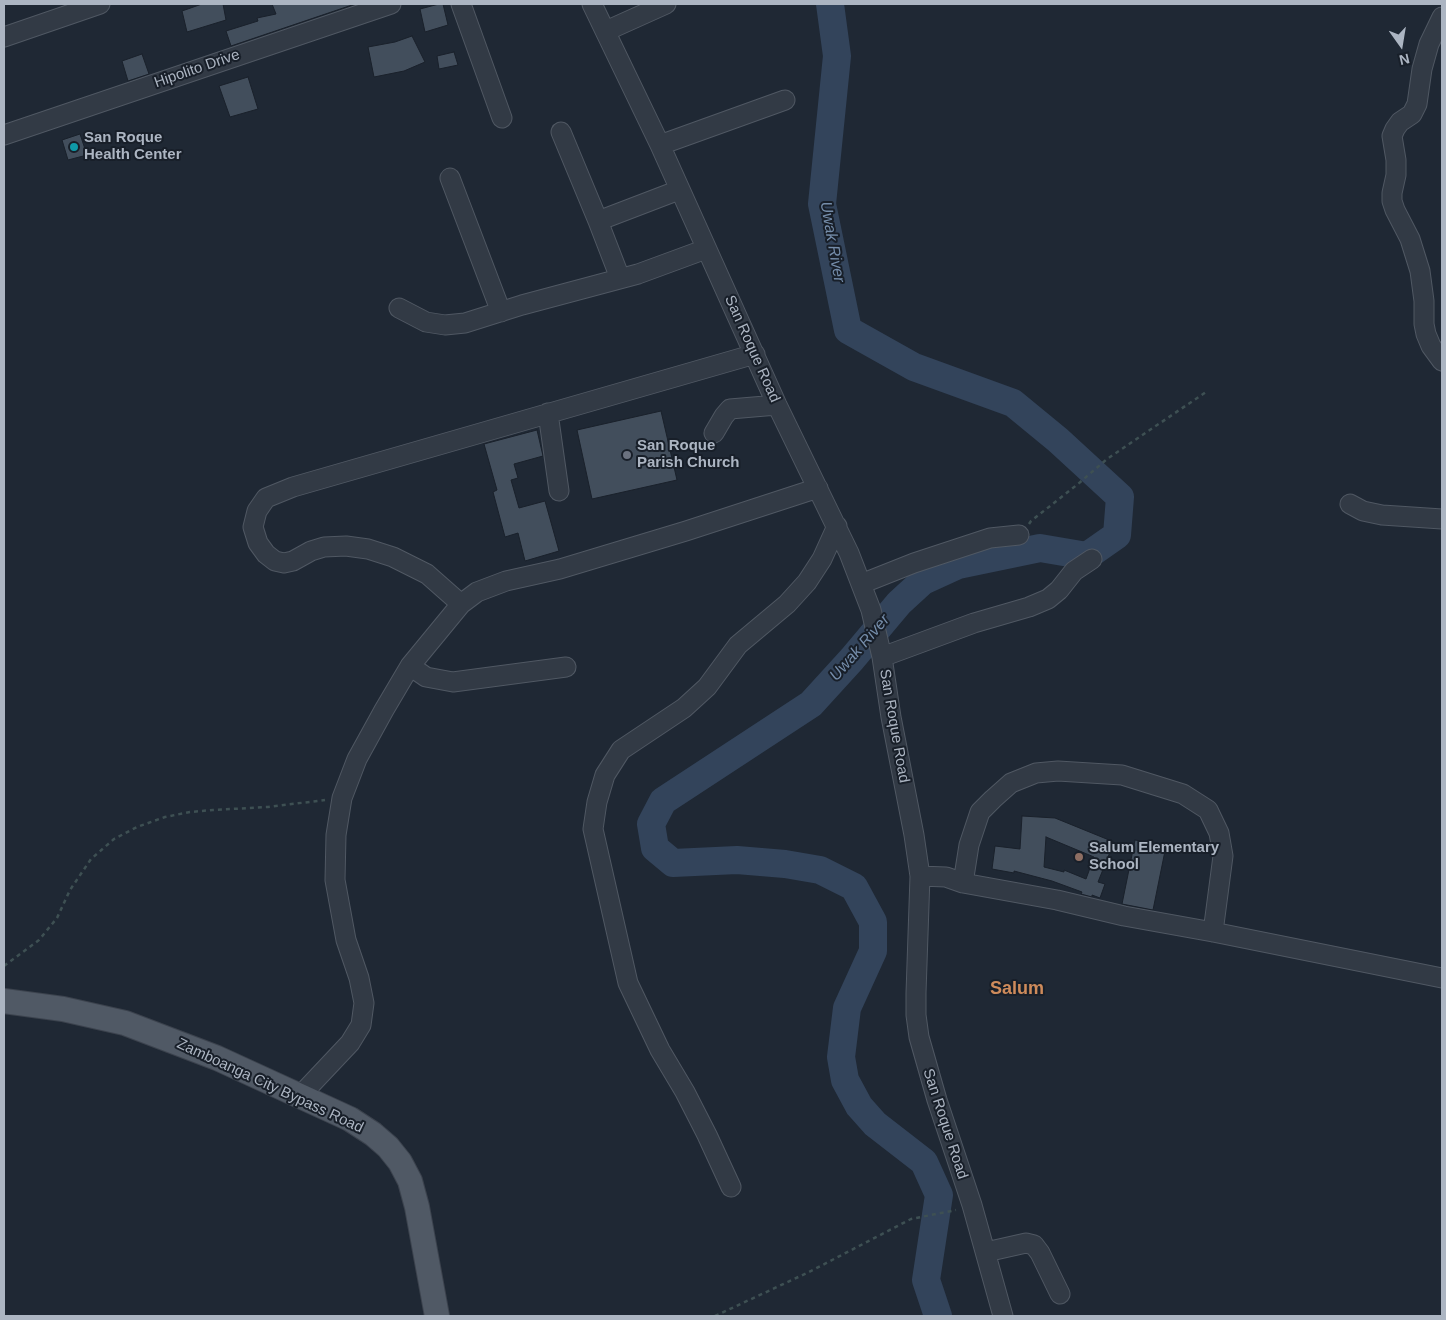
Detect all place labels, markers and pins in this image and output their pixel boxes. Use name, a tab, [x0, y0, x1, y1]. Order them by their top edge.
place label: San Roque Health Center	[84, 129, 182, 164]
marker: San Roque Health Center	[68, 141, 80, 153]
place label: San Roque Parish Church	[637, 437, 740, 472]
marker: San Roque Parish Church	[621, 449, 633, 461]
place label: Salum Elementary School	[1089, 839, 1219, 874]
marker: Salum Elementary School	[1073, 851, 1085, 863]

